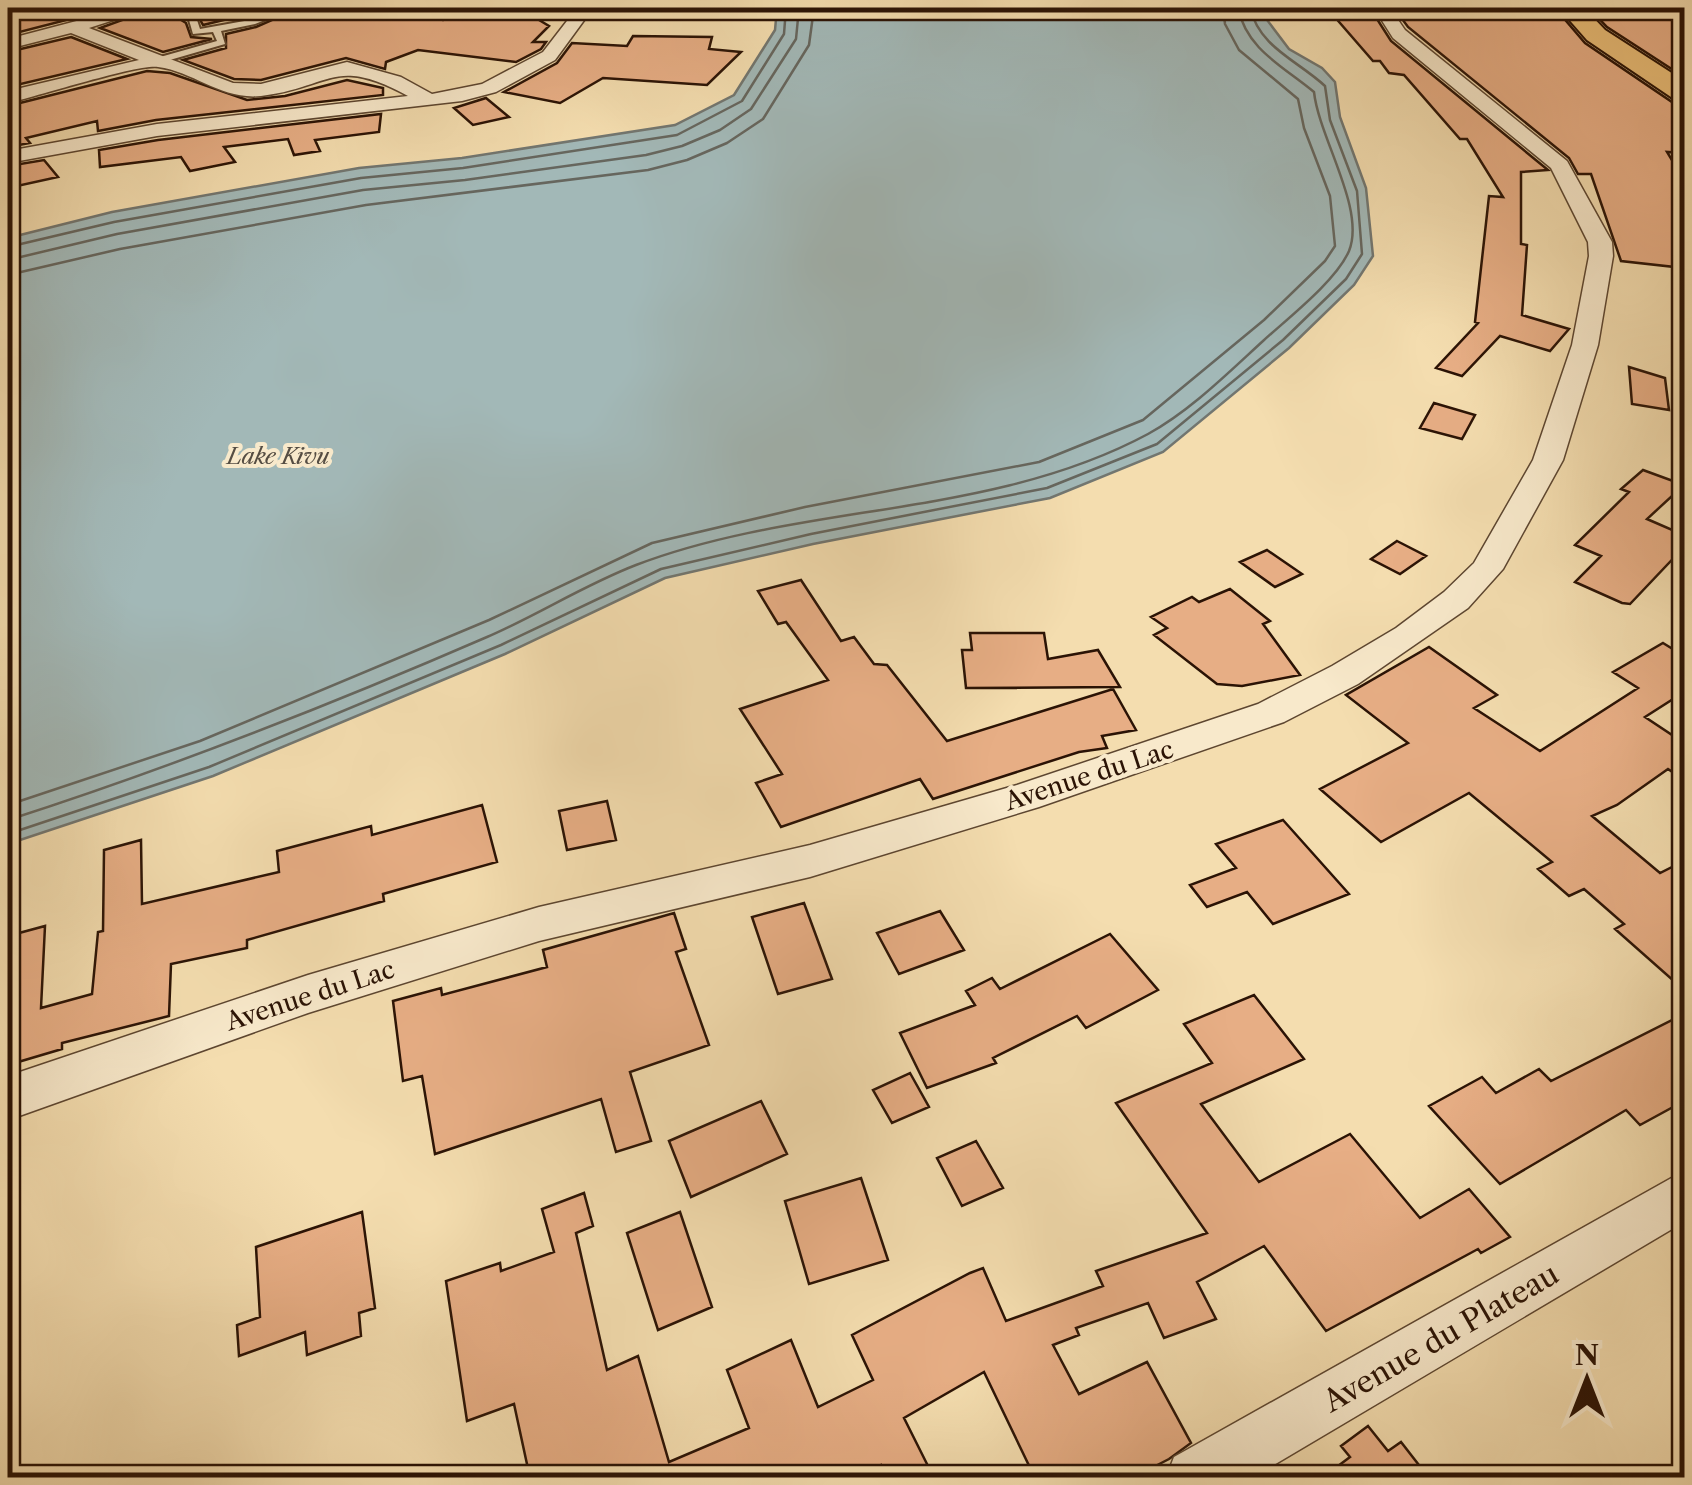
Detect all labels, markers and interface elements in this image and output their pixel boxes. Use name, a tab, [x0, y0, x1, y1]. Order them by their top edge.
water label: Lake Kivu	[225, 443, 330, 470]
street label: Avenue du Lac	[1000, 734, 1177, 818]
street label: Avenue du Lac	[221, 954, 398, 1038]
street label: Avenue du Plateau	[1316, 1255, 1565, 1420]
north arrow	[1537, 1330, 1637, 1430]
text: N	[1575, 1338, 1599, 1372]

